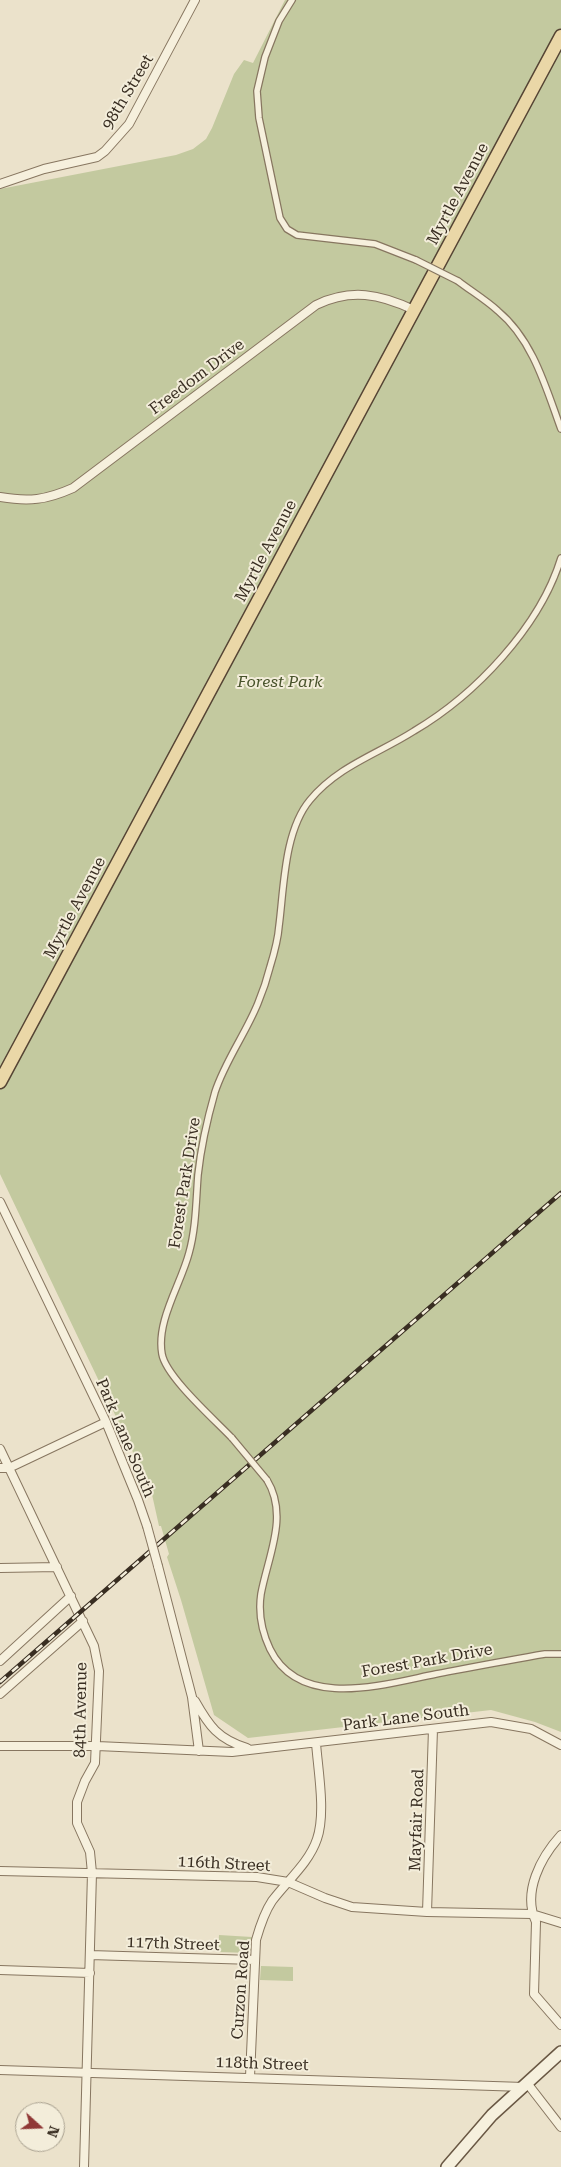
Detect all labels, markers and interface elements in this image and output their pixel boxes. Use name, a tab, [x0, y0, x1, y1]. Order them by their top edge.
street label: 98th Street	[98, 51, 158, 133]
street label: Myrtle Avenue	[423, 140, 493, 248]
street label: Freedom Drive	[146, 335, 248, 419]
street label: Myrtle Avenue	[231, 497, 301, 605]
park label: Forest Park	[237, 672, 323, 692]
street label: Myrtle Avenue	[40, 854, 110, 962]
street label: Forest Park Drive	[165, 1116, 205, 1250]
street label: Park Lane South	[91, 1376, 159, 1500]
street label: Forest Park Drive	[360, 1640, 494, 1682]
street label: 84th Avenue	[71, 1662, 91, 1758]
street label: Park Lane South	[342, 1701, 470, 1735]
street label: Mayfair Road	[406, 1768, 428, 1872]
street label: 116th Street	[177, 1852, 271, 1876]
street label: 117th Street	[126, 1933, 220, 1955]
street label: Curzon Road	[228, 1940, 254, 2040]
street label: 118th Street	[215, 2053, 309, 2075]
north arrow	[15, 2102, 65, 2152]
text: N	[44, 2124, 63, 2140]

